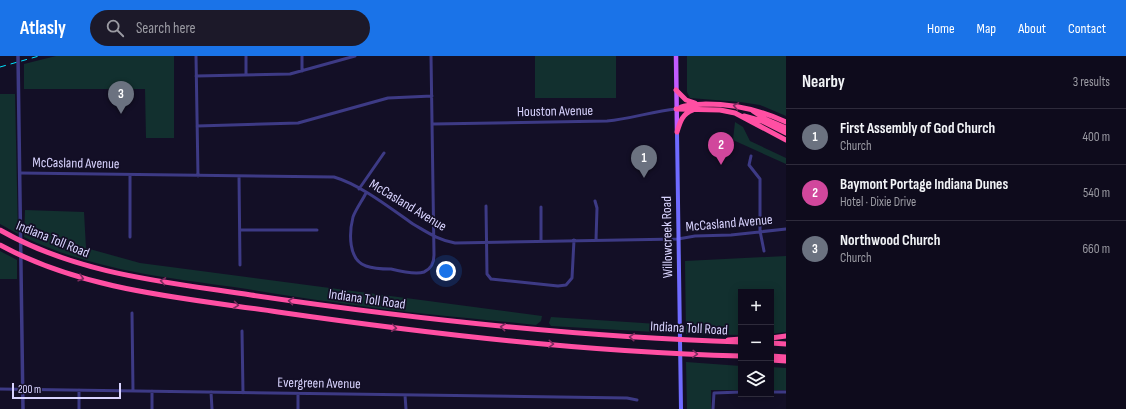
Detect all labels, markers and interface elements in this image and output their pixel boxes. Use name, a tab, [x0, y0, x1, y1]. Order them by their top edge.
search box	[90, 10, 370, 46]
text: Atlasly	[20, 17, 66, 40]
icon: search	[104, 17, 126, 39]
text: Search here	[136, 19, 196, 38]
text: Home	[927, 20, 955, 37]
text: Map	[977, 20, 996, 37]
text: About	[1018, 20, 1046, 37]
text: Contact	[1068, 20, 1106, 37]
text: Nearby	[802, 72, 845, 92]
text: 3 results	[1073, 74, 1110, 90]
pin: 3	[108, 81, 134, 114]
street label: Houston Avenue	[517, 102, 593, 120]
one-way arrow	[733, 102, 739, 111]
text: First Assembly of God Church	[840, 119, 995, 138]
text: 1	[812, 129, 818, 145]
text: 400 m	[1083, 129, 1110, 145]
pin: 2	[708, 132, 734, 165]
text: Church	[840, 138, 872, 154]
pin: 1	[631, 145, 657, 178]
street label: McCasland Avenue	[32, 154, 120, 172]
street label: McCasland Avenue	[366, 175, 450, 235]
text: Baymont Portage Indiana Dunes	[840, 175, 1008, 194]
text: 2	[812, 185, 818, 201]
text: 540 m	[1083, 185, 1110, 201]
text: Hotel · Dixie Drive	[840, 194, 916, 210]
street label: Willowcreek Road	[658, 196, 676, 278]
street label: McCasland Avenue	[685, 211, 773, 235]
street label: Indiana Toll Road	[14, 217, 92, 261]
text: Northwood Church	[840, 231, 940, 250]
text: 3	[812, 241, 818, 257]
text: 660 m	[1082, 241, 1110, 257]
text: Church	[840, 250, 872, 266]
your location	[436, 261, 456, 281]
one-way arrow	[77, 273, 84, 282]
one-way arrow	[159, 277, 166, 286]
street label: Indiana Toll Road	[327, 285, 407, 313]
map controls	[738, 289, 774, 397]
button: +	[738, 289, 774, 325]
one-way arrow	[288, 297, 294, 306]
one-way arrow	[233, 300, 239, 309]
street label: Indiana Toll Road	[650, 317, 728, 339]
one-way arrow	[500, 322, 506, 331]
one-way arrow	[391, 323, 397, 332]
button: −	[738, 325, 774, 361]
one-way arrow	[629, 333, 635, 342]
one-way arrow	[548, 340, 554, 349]
one-way arrow	[692, 350, 698, 358]
button: layers	[738, 361, 774, 397]
street label: Evergreen Avenue	[277, 374, 361, 392]
scale bar	[12, 381, 121, 400]
text: 200 m	[18, 383, 41, 396]

